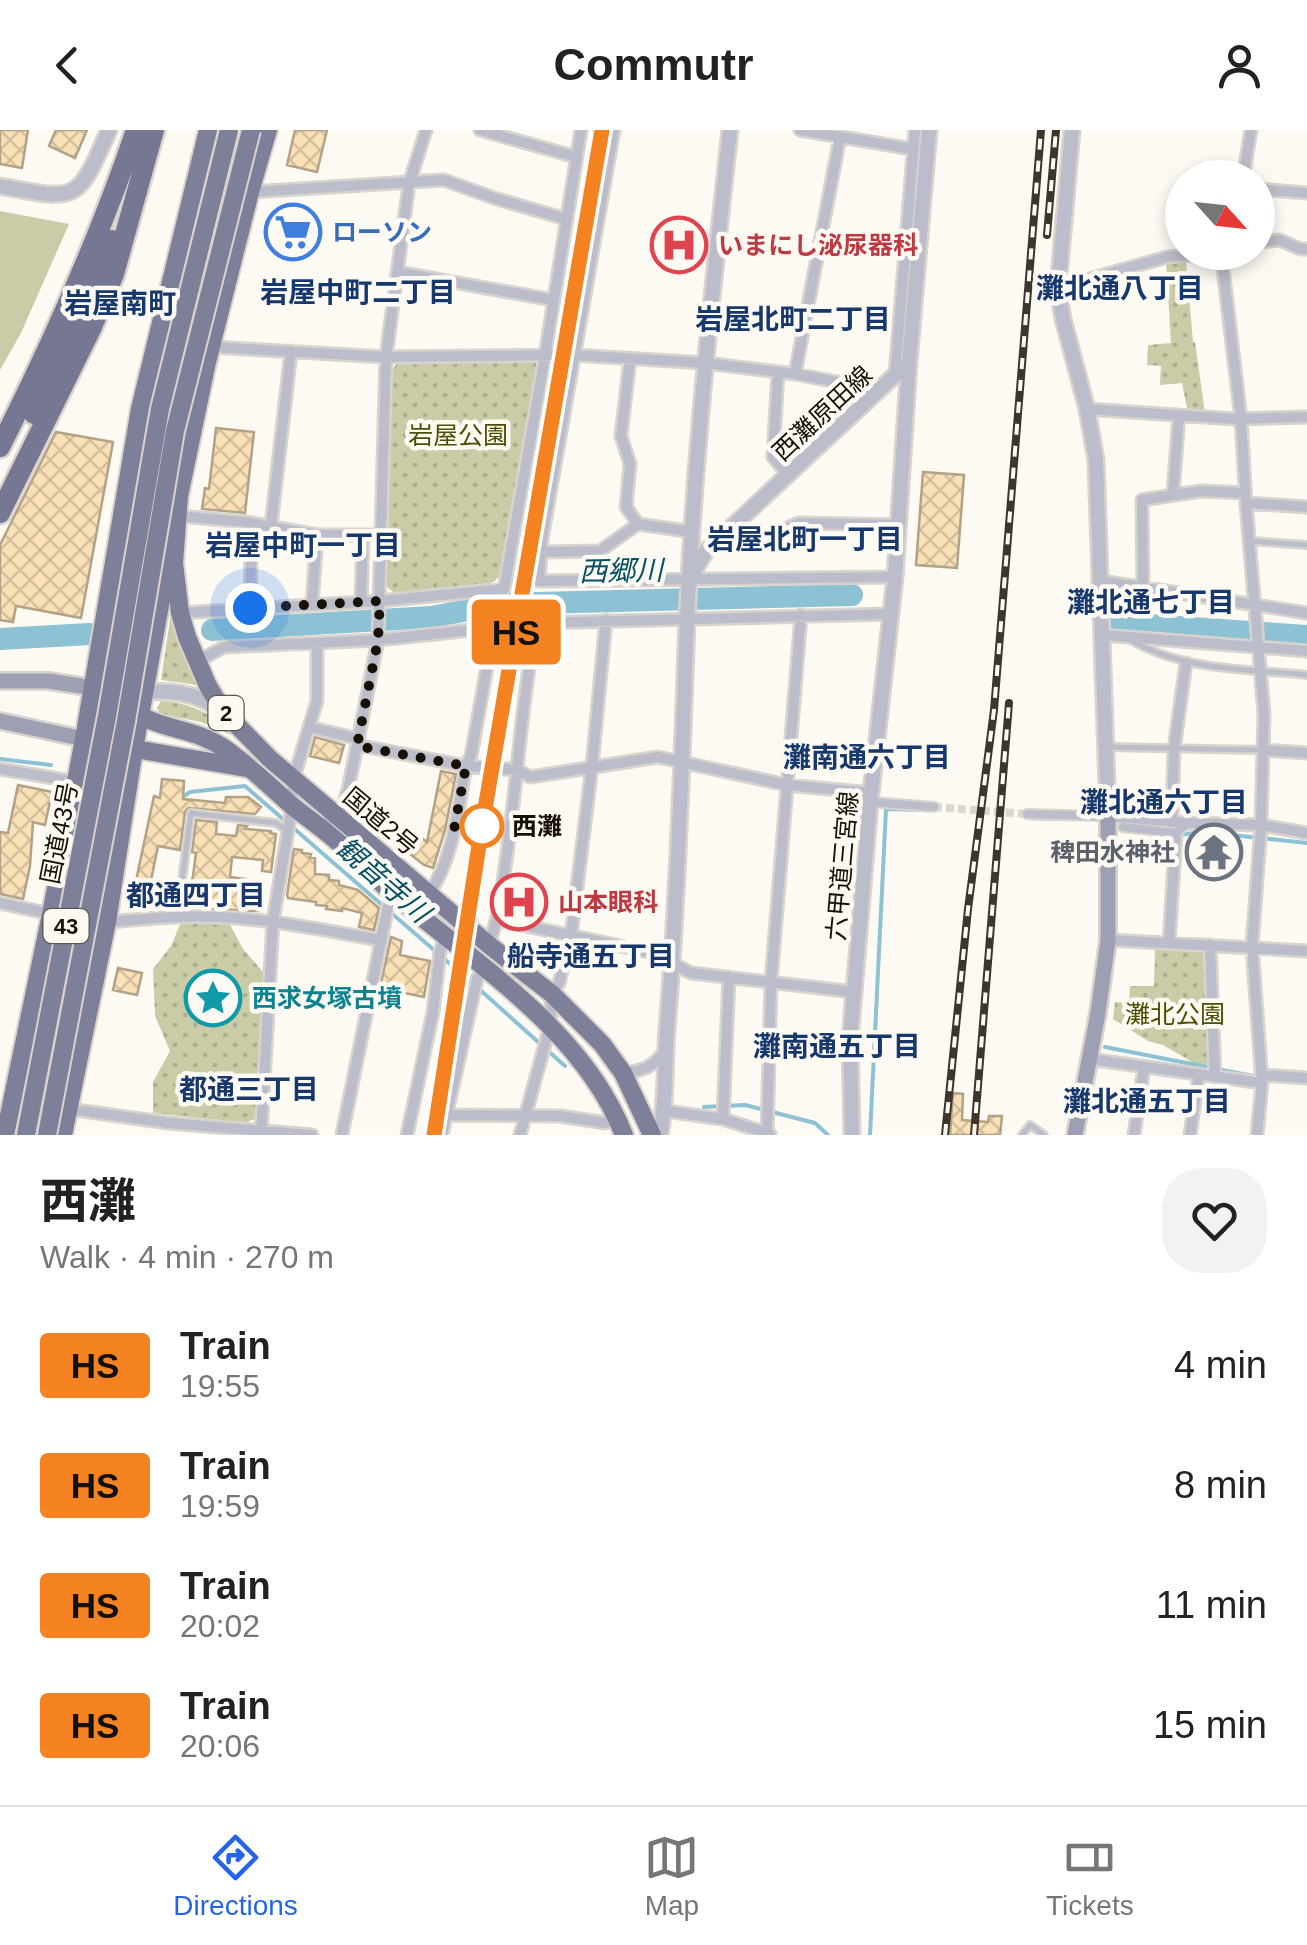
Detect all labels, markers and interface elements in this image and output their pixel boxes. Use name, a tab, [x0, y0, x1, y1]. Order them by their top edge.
icon: back	[40, 38, 95, 93]
icon: person	[1212, 38, 1267, 93]
text: Commutr	[554, 39, 754, 90]
north arrow	[1165, 160, 1275, 270]
map controls	[1165, 160, 1275, 270]
supermarket icon: ローソン	[263, 202, 323, 262]
hospital icon: いまにし泌尿器科	[649, 215, 709, 275]
place label: ローソン	[332, 218, 432, 246]
place label: いまにし泌尿器科	[718, 231, 918, 259]
district label: 灘北通八丁目	[1036, 273, 1204, 304]
district label: 岩屋中町二丁目	[260, 277, 456, 308]
district label: 岩屋南町	[64, 288, 176, 319]
district label: 岩屋北町二丁目	[695, 304, 891, 335]
street label: 西灘原田線	[767, 360, 877, 466]
park label: 岩屋公園	[408, 421, 508, 449]
district label: 岩屋北町一丁目	[707, 524, 903, 555]
district label: 岩屋中町一丁目	[205, 530, 401, 561]
water label: 西郷川	[579, 555, 666, 587]
your location	[225, 583, 275, 633]
district label: 灘北通七丁目	[1067, 587, 1235, 618]
line badge: HS	[471, 600, 561, 664]
text: HS	[492, 613, 540, 652]
road number: 2	[208, 696, 244, 730]
district label: 灘南通六丁目	[783, 742, 951, 773]
street label: 国道43号	[35, 780, 83, 886]
street label: 国道2号	[338, 782, 424, 860]
district label: 灘北通六丁目	[1080, 787, 1248, 818]
street label: 六甲道三宮線	[822, 790, 862, 942]
marker: 西灘	[461, 805, 503, 847]
place label: 西灘	[512, 812, 562, 840]
temple icon: 稗田水神社	[1184, 822, 1244, 882]
water label: 観音寺川	[331, 832, 438, 930]
place label: 稗田水神社	[1050, 838, 1175, 866]
hospital icon: 山本眼科	[489, 872, 549, 932]
district label: 都通四丁目	[126, 880, 266, 911]
place label: 山本眼科	[558, 888, 658, 916]
road number: 43	[44, 909, 88, 943]
district label: 船寺通五丁目	[507, 941, 675, 972]
place icon: 西求女塚古墳	[183, 968, 243, 1028]
place label: 西求女塚古墳	[252, 984, 402, 1012]
park label: 灘北公園	[1125, 1000, 1225, 1028]
district label: 灘南通五丁目	[753, 1031, 921, 1062]
district label: 都通三丁目	[179, 1074, 319, 1105]
district label: 灘北通五丁目	[1063, 1086, 1231, 1117]
button: heart	[1162, 1168, 1267, 1273]
text: 西灘	[40, 1175, 136, 1228]
text: Walk · 4 min · 270 m	[40, 1239, 334, 1275]
text: Train	[180, 1325, 271, 1367]
text: 4 min	[1174, 1344, 1267, 1386]
text: HS	[71, 1346, 119, 1385]
text: 19:55	[180, 1368, 260, 1404]
text: Train	[180, 1445, 271, 1487]
text: 8 min	[1174, 1464, 1267, 1506]
text: HS	[71, 1466, 119, 1505]
text: 19:59	[180, 1488, 260, 1524]
text: Train	[180, 1565, 271, 1607]
text: 11 min	[1156, 1584, 1267, 1626]
text: HS	[71, 1586, 119, 1625]
text: 20:02	[180, 1608, 260, 1644]
text: Train	[180, 1685, 271, 1727]
text: 15 min	[1153, 1704, 1267, 1746]
text: HS	[71, 1706, 119, 1745]
text: 20:06	[180, 1728, 260, 1764]
tab: Directions	[173, 1830, 298, 1922]
tab: Map	[644, 1830, 699, 1922]
tab: Tickets	[1046, 1830, 1134, 1922]

